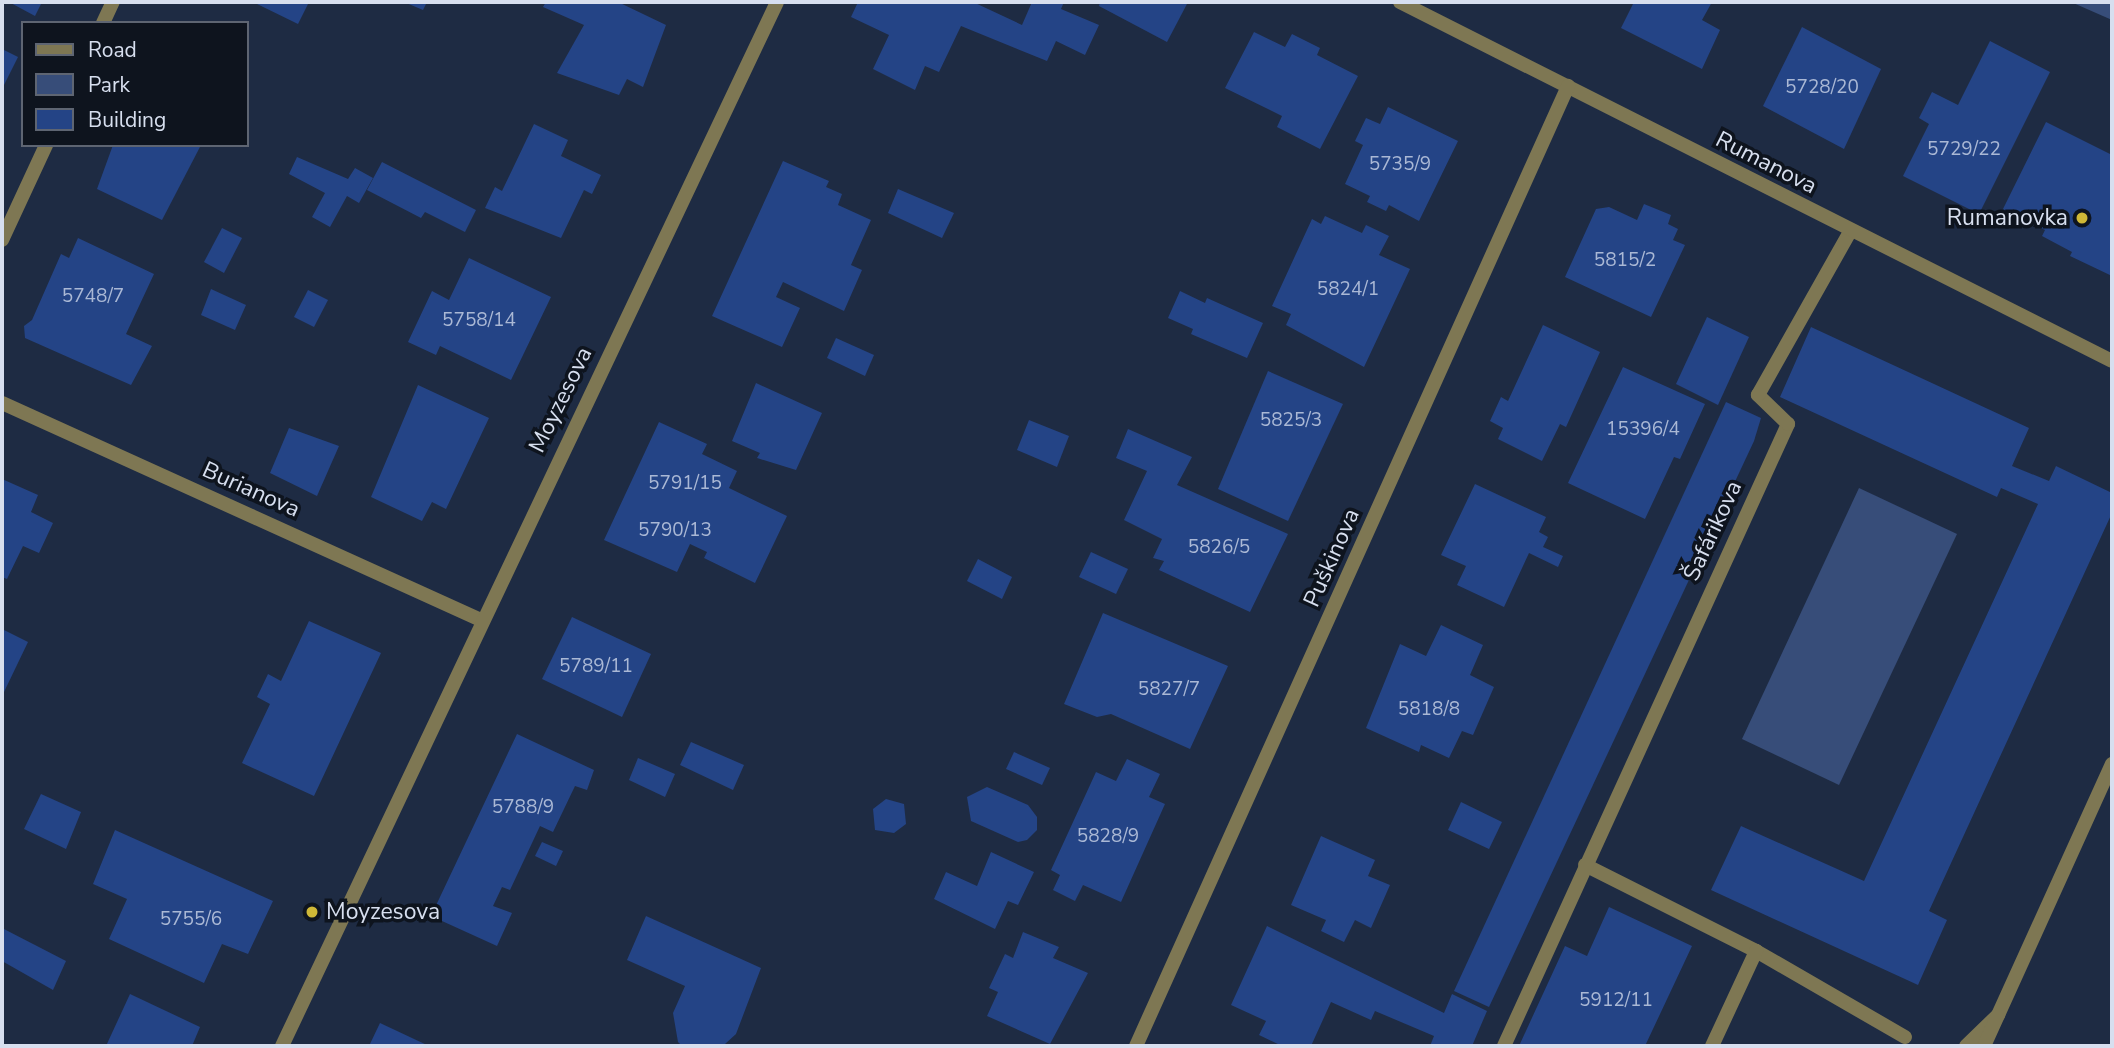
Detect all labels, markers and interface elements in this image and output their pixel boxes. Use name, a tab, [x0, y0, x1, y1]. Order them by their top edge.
legend	[21, 21, 248, 147]
text: Road	[88, 36, 137, 64]
text: Park	[88, 71, 130, 99]
house number: 5728/20	[1785, 77, 1859, 99]
text: Building	[88, 106, 166, 134]
street label: Rumanova	[1711, 126, 1821, 200]
house number: 5729/22	[1927, 139, 2001, 161]
house number: 5735/9	[1369, 154, 1431, 176]
place label: Rumanovka	[1947, 204, 2068, 232]
marker: Rumanovka	[2074, 210, 2090, 226]
house number: 5815/2	[1594, 250, 1656, 272]
house number: 5824/1	[1317, 279, 1379, 301]
house number: 5748/7	[62, 286, 124, 308]
house number: 5758/14	[442, 310, 516, 332]
street label: Moyzesova	[524, 343, 598, 457]
house number: 5825/3	[1260, 410, 1322, 432]
house number: 15396/4	[1606, 419, 1680, 441]
street label: Burianova	[198, 456, 304, 524]
house number: 5791/15	[648, 473, 722, 495]
street label: Šafárikova	[1678, 477, 1748, 585]
street label: Puškinova	[1298, 505, 1366, 611]
house number: 5790/13	[638, 520, 712, 542]
house number: 5826/5	[1188, 537, 1250, 559]
house number: 5789/11	[559, 656, 633, 678]
house number: 5827/7	[1138, 679, 1200, 701]
house number: 5818/8	[1398, 699, 1460, 721]
house number: 5788/9	[492, 797, 554, 819]
house number: 5828/9	[1077, 826, 1139, 848]
place label: Moyzesova	[326, 898, 440, 926]
marker: Moyzesova	[304, 904, 320, 920]
house number: 5755/6	[160, 909, 222, 931]
house number: 5912/11	[1579, 990, 1653, 1012]

